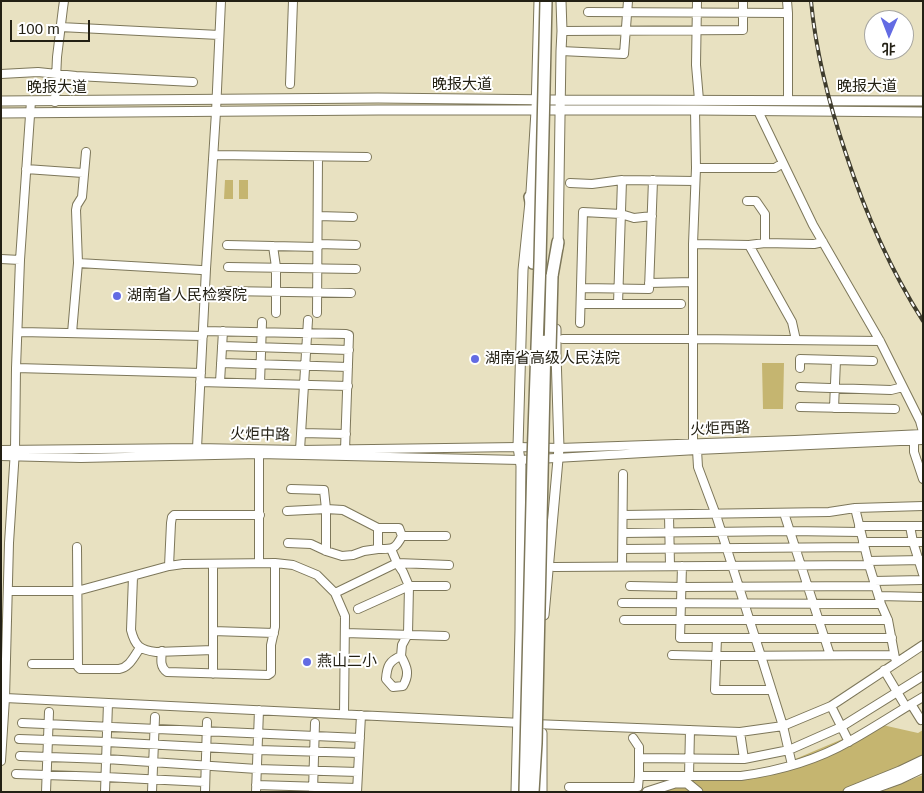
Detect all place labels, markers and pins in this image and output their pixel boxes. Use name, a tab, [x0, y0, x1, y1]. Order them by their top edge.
place label: 湖南省人民检察院	[127, 287, 247, 305]
marker: 湖南省人民检察院	[111, 290, 123, 302]
place label: 湖南省高级人民法院	[485, 350, 620, 368]
marker: 湖南省高级人民法院	[469, 353, 481, 365]
place label: 燕山二小	[317, 653, 377, 671]
marker: 燕山二小	[301, 656, 313, 668]

